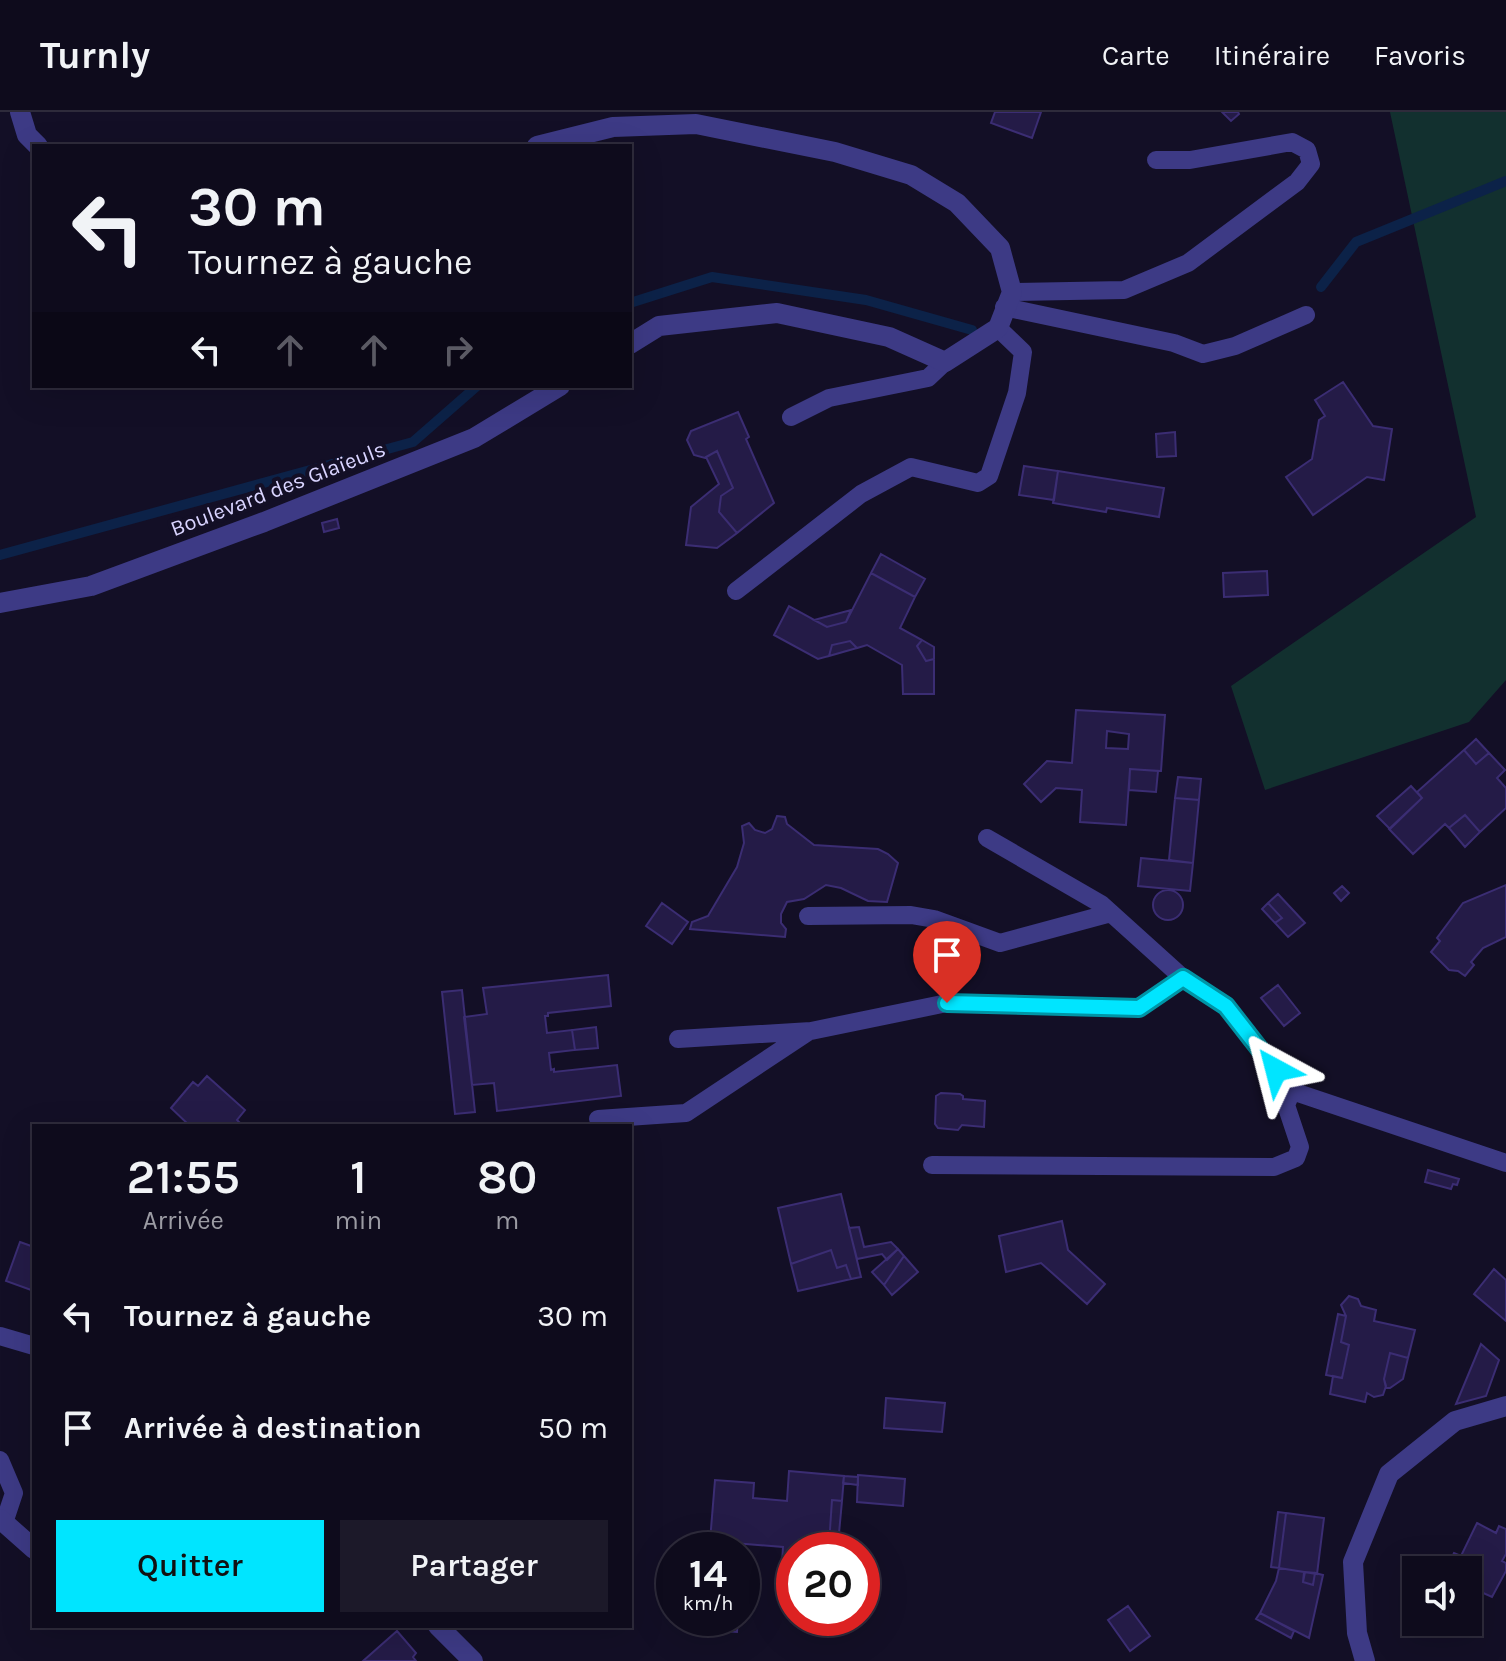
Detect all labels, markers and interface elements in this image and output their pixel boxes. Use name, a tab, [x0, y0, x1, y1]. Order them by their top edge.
text: Turnly	[40, 33, 150, 78]
text: Carte	[1102, 39, 1170, 72]
text: Itinéraire	[1214, 39, 1330, 72]
text: Favoris	[1374, 39, 1466, 72]
text: 30 m	[188, 174, 326, 239]
icon: left	[56, 176, 160, 280]
text: Tournez à gauche	[188, 241, 473, 283]
icon: left	[184, 328, 228, 372]
icon: ahead	[268, 328, 312, 372]
icon: ahead	[352, 328, 396, 372]
icon: right	[436, 328, 480, 372]
street label: Boulevard des Glaïeuls	[167, 436, 389, 542]
pin	[913, 921, 981, 1003]
icon: arrive	[925, 933, 969, 977]
position arrow	[1234, 1028, 1318, 1112]
text: 21:55	[127, 1149, 240, 1205]
text: 1	[350, 1149, 367, 1205]
text: 80	[477, 1149, 537, 1205]
text: Arrivée	[143, 1205, 224, 1236]
text: min	[335, 1205, 382, 1236]
text: m	[495, 1205, 519, 1236]
icon: left	[56, 1294, 100, 1338]
text: Tournez à gauche	[124, 1298, 371, 1334]
text: 30 m	[537, 1298, 608, 1334]
icon: arrive	[56, 1406, 100, 1450]
text: Arrivée à destination	[124, 1410, 422, 1446]
text: 50 m	[538, 1410, 608, 1446]
button: Quitter	[56, 1520, 324, 1612]
button: Partager	[340, 1520, 608, 1612]
speed limit sign: 20	[776, 1532, 880, 1636]
text: 14	[689, 1550, 727, 1597]
map controls	[1402, 1556, 1482, 1636]
button: sound	[1402, 1556, 1482, 1636]
text: km/h	[683, 1592, 733, 1615]

